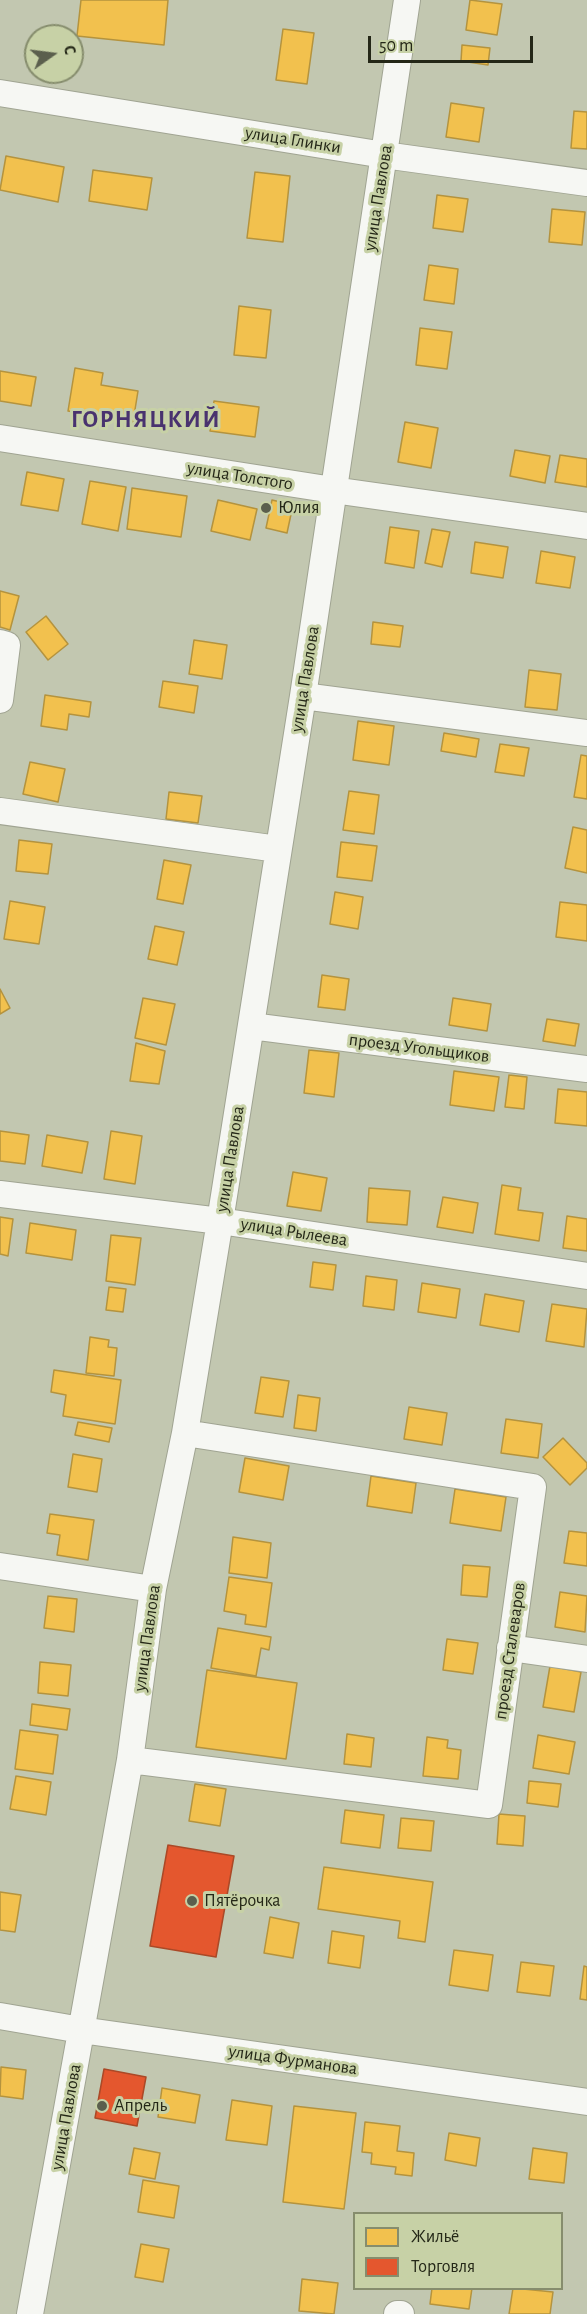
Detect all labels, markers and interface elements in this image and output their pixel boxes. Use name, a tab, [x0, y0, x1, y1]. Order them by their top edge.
north arrow	[24, 24, 84, 84]
scale bar	[371, 24, 536, 62]
text: 50 m	[379, 37, 413, 55]
text: С	[61, 44, 78, 56]
street label: улица Глинки	[244, 122, 342, 158]
street label: улица Павлова	[359, 143, 397, 253]
district label: ГОРНЯЦКИЙ	[71, 406, 221, 434]
street label: улица Толстого	[186, 457, 294, 495]
place label: Юлия	[278, 497, 320, 519]
marker: Юлия	[259, 501, 273, 515]
street label: улица Павлова	[286, 624, 324, 734]
street label: проезд Угольщиков	[347, 1029, 491, 1067]
street label: улица Павлова	[211, 1104, 249, 1214]
street label: улица Рылеева	[239, 1213, 349, 1251]
street label: проезд Сталеваров	[490, 1581, 530, 1721]
street label: улица Павлова	[129, 1583, 165, 1693]
place label: Пятёрочка	[204, 1890, 281, 1912]
marker: Пятёрочка	[185, 1894, 199, 1908]
street label: улица Фурманова	[227, 2040, 359, 2080]
street label: улица Павлова	[46, 2062, 86, 2172]
place label: Апрель	[114, 2095, 167, 2117]
marker: Апрель	[95, 2099, 109, 2113]
legend	[353, 2212, 563, 2290]
text: Жильё	[411, 2228, 459, 2246]
text: Торговля	[411, 2258, 475, 2276]

